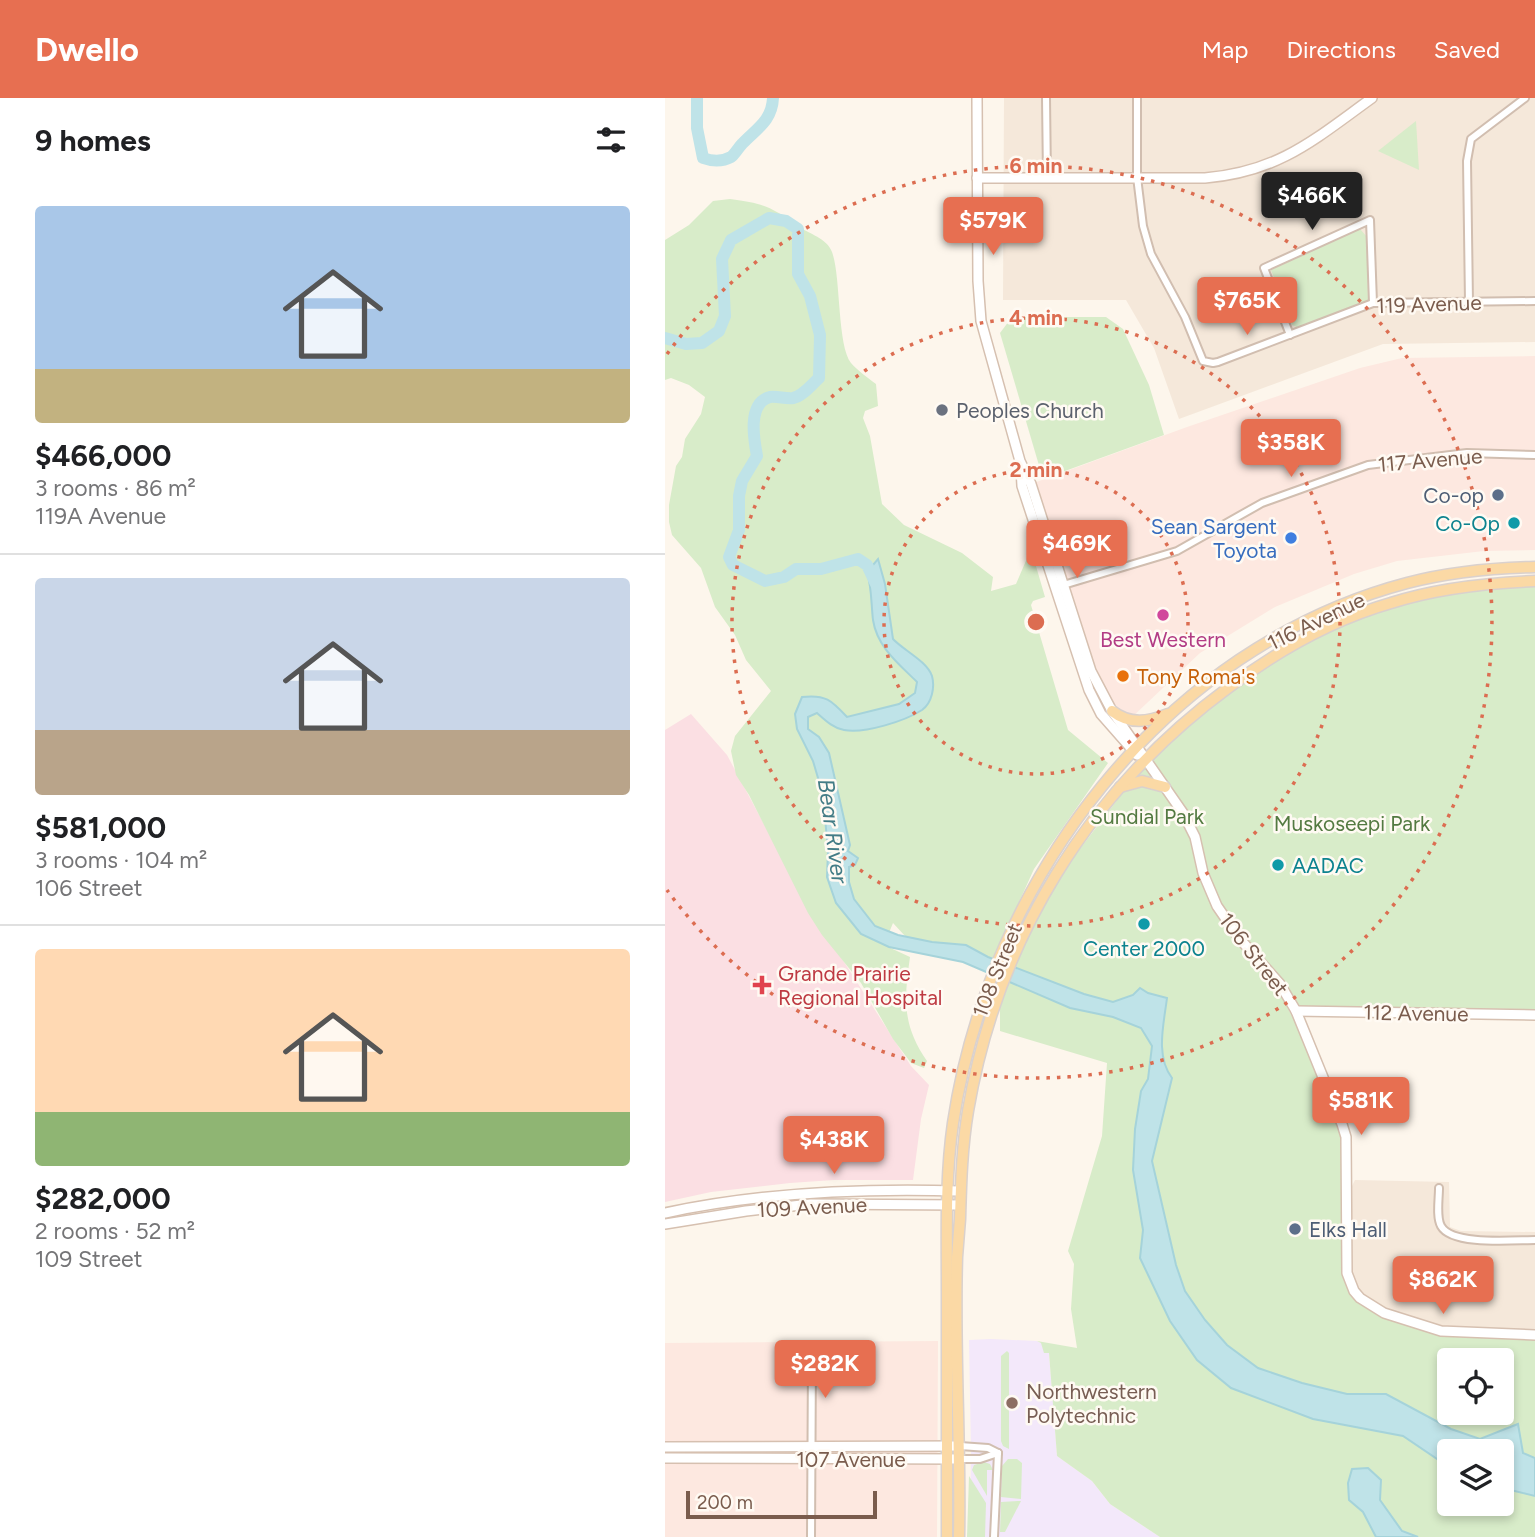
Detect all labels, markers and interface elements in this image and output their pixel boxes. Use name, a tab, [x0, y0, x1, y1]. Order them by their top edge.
text: Dwello	[35, 30, 139, 69]
text: Map	[1202, 35, 1248, 64]
text: Directions	[1286, 35, 1396, 64]
text: Saved	[1434, 35, 1500, 64]
icon: filters	[592, 121, 630, 159]
text: 9 homes	[35, 122, 151, 159]
text: 6 min	[1010, 153, 1062, 178]
pin: $466K	[1263, 172, 1361, 232]
text: $466K	[1277, 181, 1347, 209]
pin: $579K	[944, 198, 1042, 257]
text: $579K	[959, 206, 1027, 234]
icon: home	[270, 251, 396, 377]
pin: $765K	[1198, 278, 1296, 337]
text: $765K	[1213, 286, 1281, 314]
street label: 119 Avenue	[1376, 290, 1482, 318]
text: 4 min	[1009, 305, 1063, 330]
place label: Peoples Church	[956, 398, 1104, 423]
marker: Peoples Church	[934, 402, 950, 418]
pin: $358K	[1242, 420, 1340, 479]
text: $358K	[1257, 428, 1325, 456]
text: $466,000	[35, 437, 171, 474]
street label: 117 Avenue	[1377, 443, 1483, 477]
text: 2 min	[1010, 457, 1062, 482]
text: 3 rooms · 86 m²	[35, 474, 196, 502]
place label: Co-op	[1423, 483, 1484, 508]
marker: Co-op	[1490, 487, 1506, 503]
text: 119A Avenue	[35, 502, 166, 530]
place label: Co-Op	[1435, 511, 1500, 536]
place label: Sean Sargent Toyota	[1151, 514, 1277, 563]
marker: Co-Op	[1506, 515, 1522, 531]
pin: $469K	[1028, 520, 1126, 580]
text: $469K	[1042, 529, 1112, 557]
marker: Sean Sargent Toyota	[1283, 530, 1299, 546]
street label: 116 Avenue	[1263, 587, 1369, 655]
marker: Best Western	[1155, 607, 1171, 623]
centre of rings	[1024, 610, 1048, 634]
icon: home	[270, 623, 396, 749]
place label: Best Western	[1100, 627, 1226, 652]
place label: Tony Roma's	[1137, 664, 1255, 689]
marker: Tony Roma's	[1115, 668, 1131, 684]
water label: Bear River	[812, 777, 854, 886]
park label: Sundial Park	[1090, 804, 1205, 829]
text: $581,000	[35, 809, 166, 846]
park label: Muskoseepi Park	[1274, 811, 1431, 836]
text: 3 rooms · 104 m²	[35, 846, 207, 874]
place label: AADAC	[1292, 853, 1364, 878]
marker: AADAC	[1270, 857, 1286, 873]
text: 106 Street	[35, 874, 142, 902]
street label: 106 Street	[1214, 908, 1294, 1000]
marker: Center 2000	[1136, 916, 1152, 932]
street label: 108 Street	[967, 919, 1027, 1021]
place label: Center 2000	[1083, 936, 1205, 961]
place label: Grande Prairie Regional Hospital	[778, 961, 942, 1010]
marker: Grande Prairie Regional Hospital	[752, 975, 772, 995]
icon: home	[270, 994, 396, 1120]
street label: 112 Avenue	[1363, 1000, 1469, 1026]
pin: $581K	[1312, 1077, 1410, 1137]
text: $581K	[1328, 1086, 1394, 1114]
pin: $438K	[785, 1116, 883, 1176]
text: $438K	[799, 1125, 869, 1153]
text: $282,000	[35, 1180, 171, 1217]
street label: 109 Avenue	[756, 1192, 868, 1222]
text: 2 rooms · 52 m²	[35, 1217, 195, 1245]
place label: Elks Hall	[1309, 1217, 1387, 1242]
marker: Elks Hall	[1287, 1221, 1303, 1237]
text: 109 Street	[35, 1245, 142, 1273]
pin: $862K	[1394, 1256, 1492, 1316]
text: $862K	[1409, 1265, 1477, 1293]
pin: $282K	[776, 1340, 874, 1400]
map controls	[1437, 1348, 1514, 1516]
button: locate	[1437, 1348, 1514, 1425]
text: $282K	[791, 1349, 859, 1377]
place label: Northwestern Polytechnic	[1026, 1379, 1157, 1428]
marker: Northwestern Polytechnic	[1004, 1395, 1020, 1411]
button: layers	[1437, 1439, 1514, 1516]
street label: 107 Avenue	[796, 1447, 906, 1472]
scale bar	[686, 1488, 877, 1520]
text: 200 m	[697, 1491, 753, 1514]

